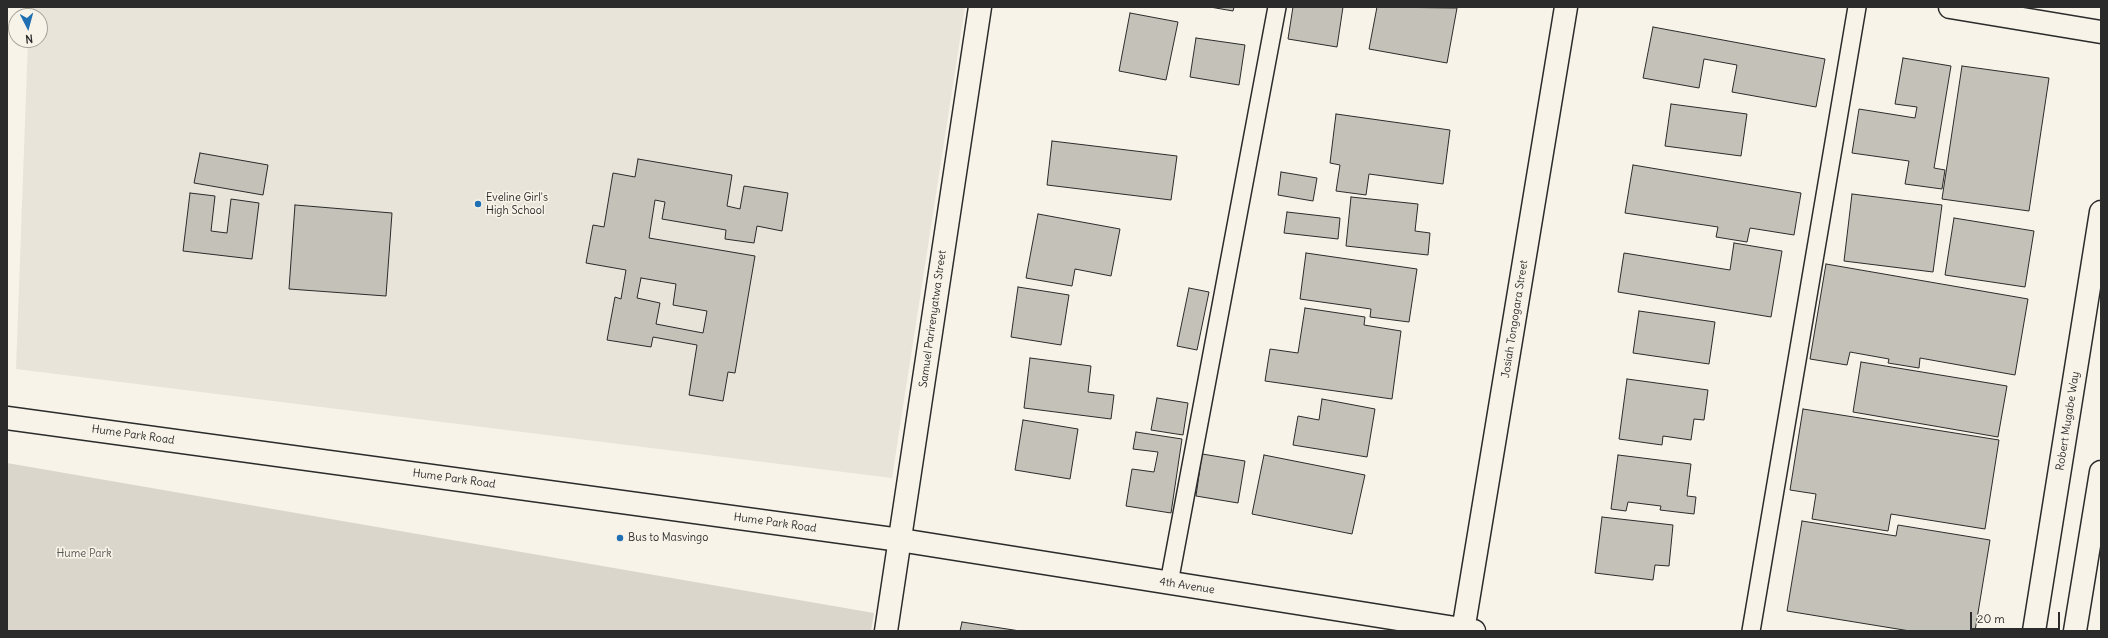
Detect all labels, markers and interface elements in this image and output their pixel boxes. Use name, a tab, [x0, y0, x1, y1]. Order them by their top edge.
north arrow	[8, 8, 48, 48]
text: N	[25, 32, 34, 46]
place label: Eveline Girl's High School	[486, 191, 548, 217]
marker: Eveline Girl's High School	[473, 199, 483, 209]
street label: Samuel Parirenyatwa Street	[917, 250, 949, 388]
street label: Josiah Tongogara Street	[1499, 259, 1531, 379]
street label: Robert Mugabe Way	[2054, 370, 2082, 472]
street label: Hume Park Road	[91, 423, 175, 447]
street label: Hume Park Road	[412, 467, 496, 491]
street label: Hume Park Road	[733, 511, 817, 535]
place label: Bus to Masvingo	[628, 531, 708, 545]
marker: Bus to Masvingo	[615, 533, 625, 543]
park label: Hume Park	[56, 547, 112, 561]
street label: 4th Avenue	[1158, 575, 1216, 597]
scale bar	[1972, 604, 2062, 630]
text: 20 m	[1977, 611, 2005, 626]

